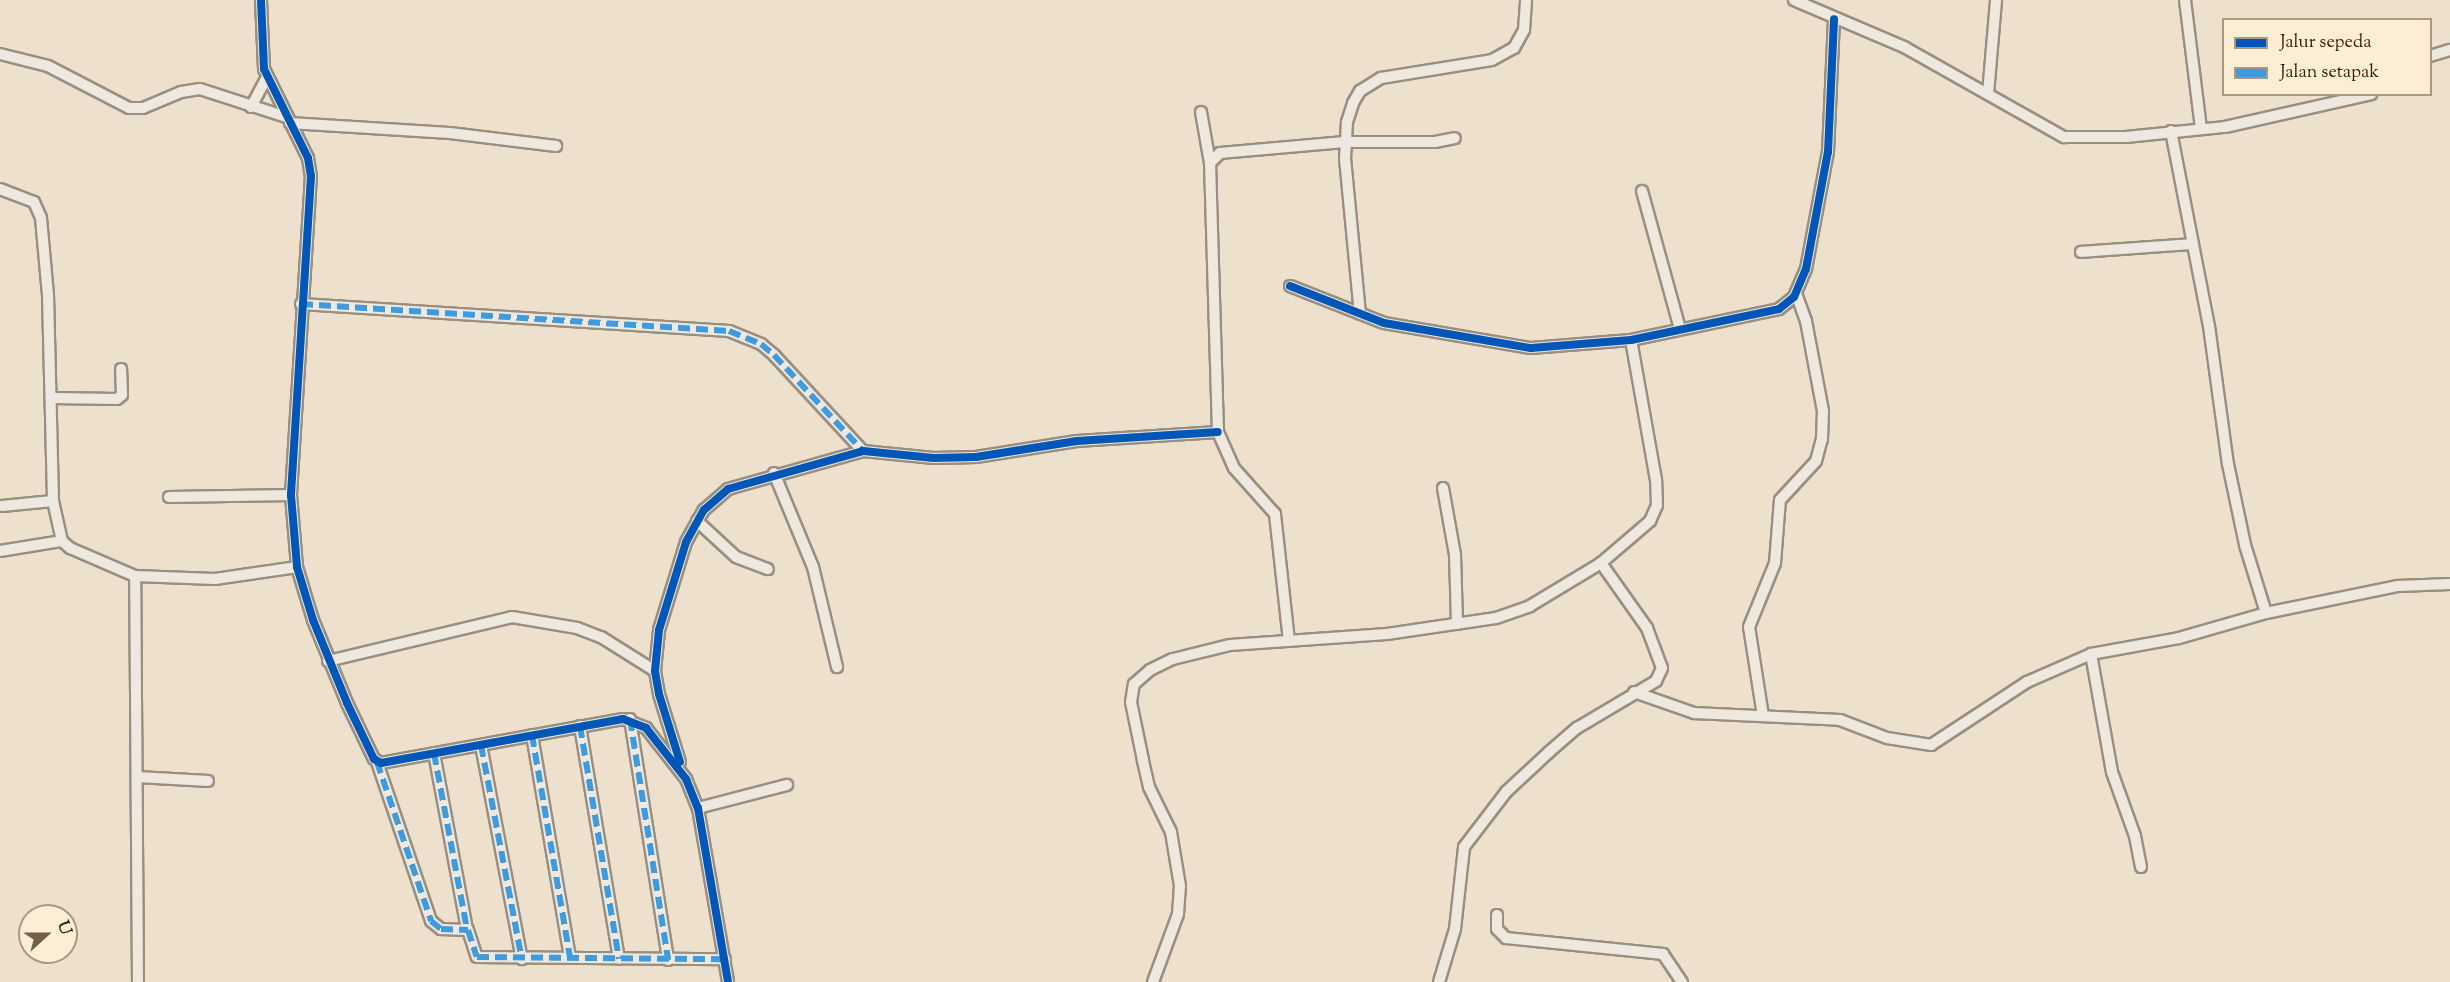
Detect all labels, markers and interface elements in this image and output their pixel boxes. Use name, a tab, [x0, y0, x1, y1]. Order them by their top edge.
legend	[2222, 18, 2432, 96]
text: Jalur sepeda	[2280, 30, 2371, 56]
text: Jalan setapak	[2280, 60, 2379, 86]
north arrow	[18, 904, 78, 964]
text: U	[50, 918, 76, 938]

